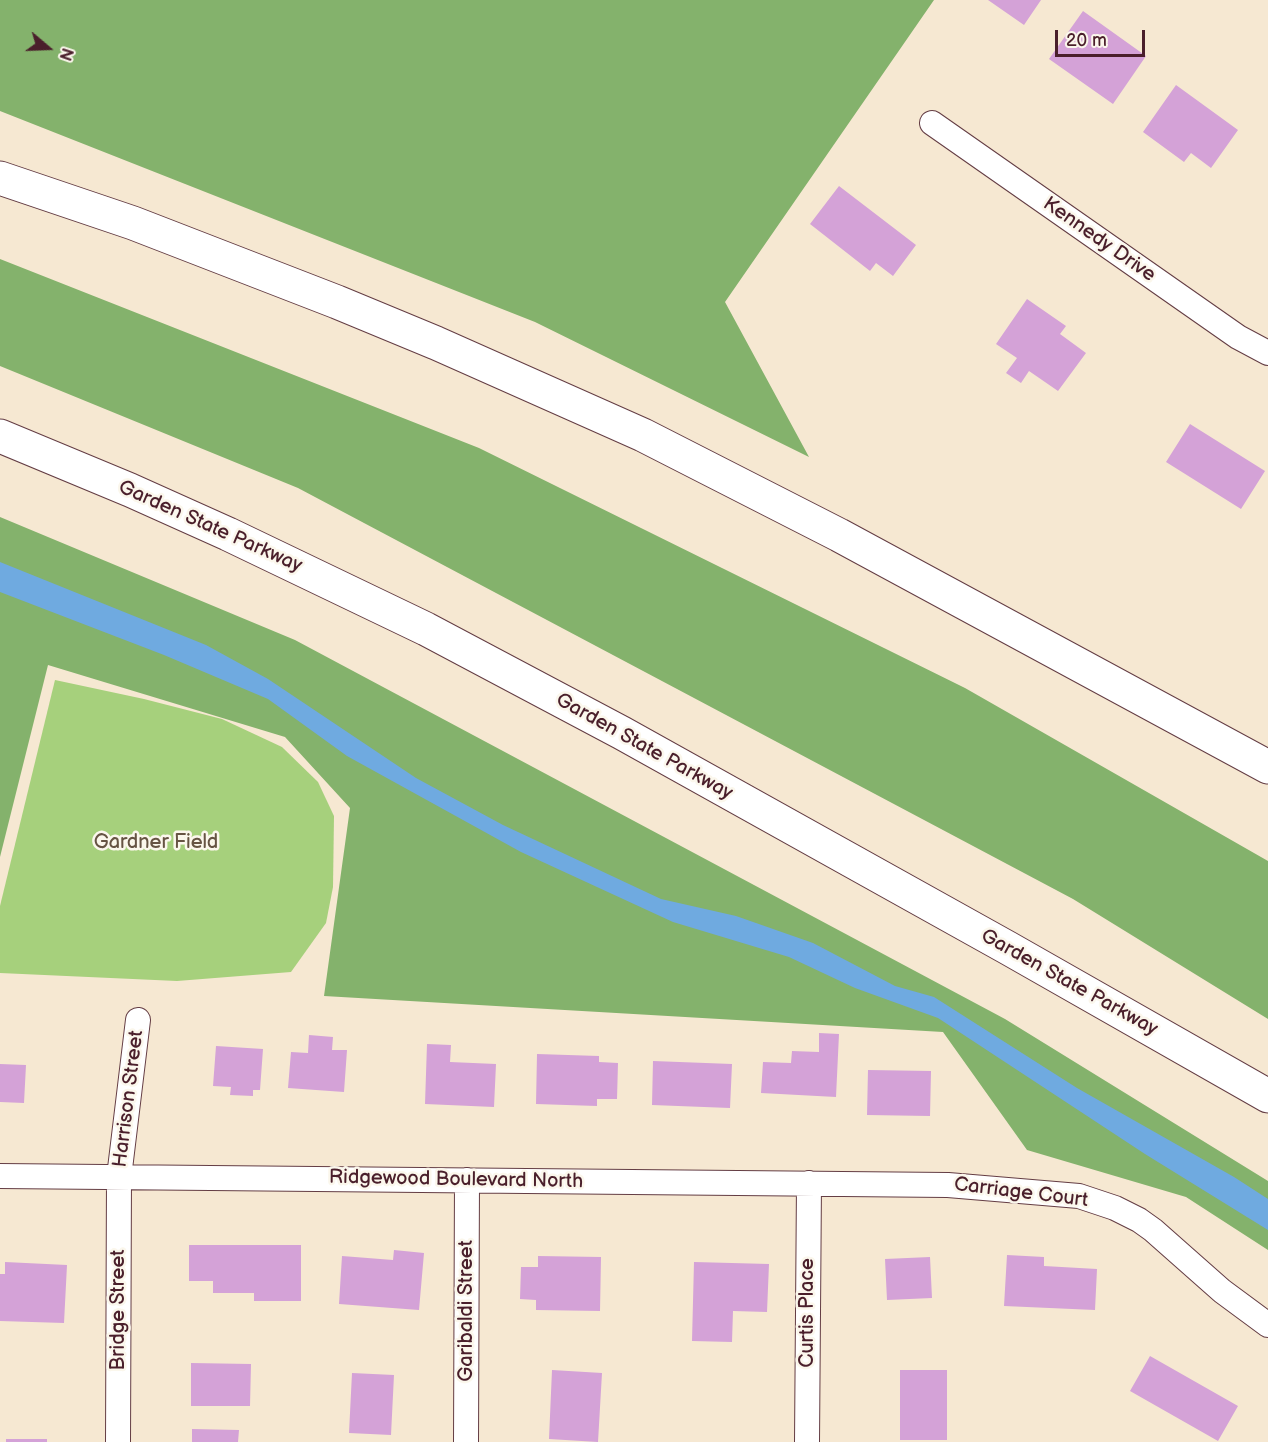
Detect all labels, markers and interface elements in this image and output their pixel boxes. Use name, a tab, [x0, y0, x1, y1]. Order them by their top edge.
north arrow	[18, 18, 78, 78]
scale bar	[1058, 18, 1148, 56]
text: 20 m	[1066, 30, 1107, 51]
text: N	[55, 45, 76, 63]
street label: Kennedy Drive	[1038, 192, 1160, 288]
street label: Garden State Parkway	[114, 476, 306, 578]
street label: Garden State Parkway	[551, 688, 737, 806]
park label: Gardner Field	[94, 831, 218, 855]
street label: Garden State Parkway	[976, 924, 1162, 1042]
street label: Harrison Street	[109, 1029, 149, 1169]
street label: Ridgewood Boulevard North	[329, 1166, 583, 1194]
street label: Carriage Court	[953, 1173, 1089, 1213]
street label: Garibaldi Street	[455, 1240, 479, 1382]
street label: Bridge Street	[107, 1250, 131, 1370]
street label: Curtis Place	[796, 1258, 820, 1368]

